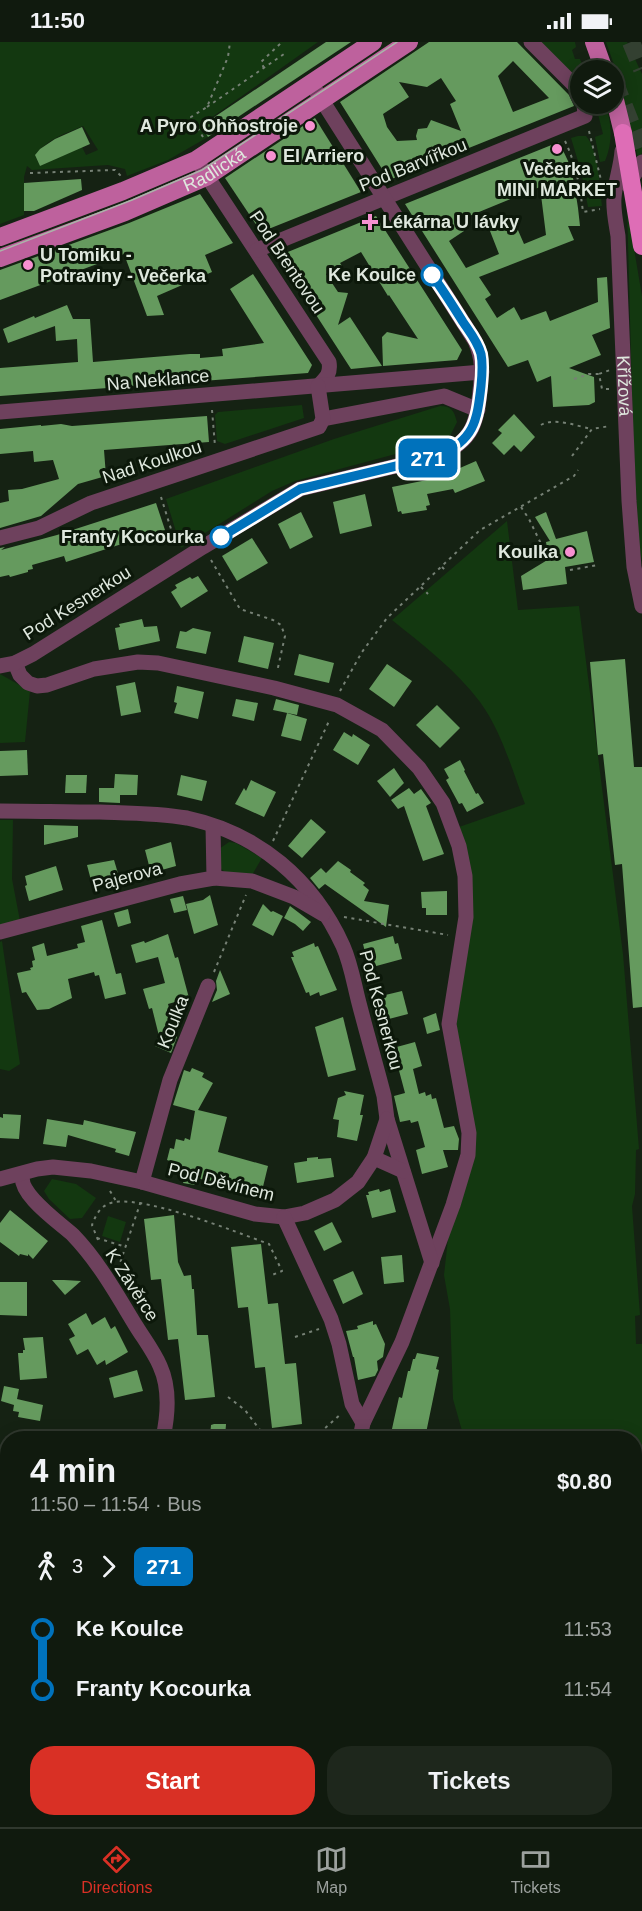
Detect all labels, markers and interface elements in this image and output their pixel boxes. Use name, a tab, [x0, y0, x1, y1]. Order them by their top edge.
text: 11:50	[30, 8, 85, 33]
map controls	[570, 60, 624, 114]
button: layers	[570, 60, 624, 114]
place label: A Pyro Ohňostroje	[140, 116, 298, 136]
marker: A Pyro Ohňostroje	[303, 119, 317, 133]
street label: Pod Barvířkou	[356, 134, 470, 196]
marker: Večerka MINI MARKET	[550, 142, 564, 156]
street label: Radlická	[180, 143, 250, 196]
place label: El Arriero	[283, 146, 364, 166]
marker: El Arriero	[264, 149, 278, 163]
place label: Večerka MINI MARKET	[497, 159, 617, 200]
street label: Pod Brentovou	[245, 207, 329, 317]
place label: Lékárna U lávky	[382, 212, 519, 232]
marker: Lékárna U lávky	[363, 215, 377, 229]
place label: U Tomiku - Potraviny - Večerka	[40, 245, 207, 286]
marker: U Tomiku - Potraviny - Večerka	[21, 258, 35, 272]
marker: Ke Koulce	[421, 264, 443, 286]
place label: Ke Koulce	[328, 265, 416, 285]
street label: Křížová	[613, 355, 636, 418]
street label: Na Neklance	[106, 366, 210, 394]
street label: Nad Koulkou	[100, 437, 204, 487]
line badge: 271	[394, 438, 462, 478]
text: 271	[410, 447, 446, 470]
marker: Franty Kocourka	[210, 526, 232, 548]
place label: Franty Kocourka	[61, 527, 205, 547]
place label: Koulka	[498, 542, 559, 562]
marker: Koulka	[563, 545, 577, 559]
street label: Pod Kesnerkou	[20, 562, 134, 644]
street label: Pajerova	[90, 858, 165, 896]
street label: Pod Kesnerkou	[355, 948, 407, 1072]
street label: Koulka	[153, 992, 193, 1051]
street label: Pod Děvínem	[166, 1159, 276, 1205]
street label: K Závěrce	[101, 1245, 163, 1325]
text: 4 min	[30, 1452, 116, 1489]
text: $0.80	[557, 1469, 612, 1494]
text: 11:50 – 11:54 · Bus	[30, 1493, 202, 1515]
icon: walk	[30, 1550, 63, 1583]
icon: forward	[92, 1550, 125, 1583]
text: 3	[72, 1555, 83, 1577]
text: 271	[146, 1555, 181, 1578]
text: Ke Koulce	[76, 1616, 184, 1641]
text: 11:53	[563, 1618, 612, 1640]
text: Franty Kocourka	[76, 1676, 251, 1701]
text: 11:54	[563, 1678, 612, 1700]
button: Start	[30, 1746, 315, 1815]
button: Tickets	[327, 1746, 612, 1815]
tab: Directions	[81, 1843, 152, 1897]
tab: Map	[315, 1843, 348, 1897]
tab: Tickets	[511, 1843, 561, 1897]

